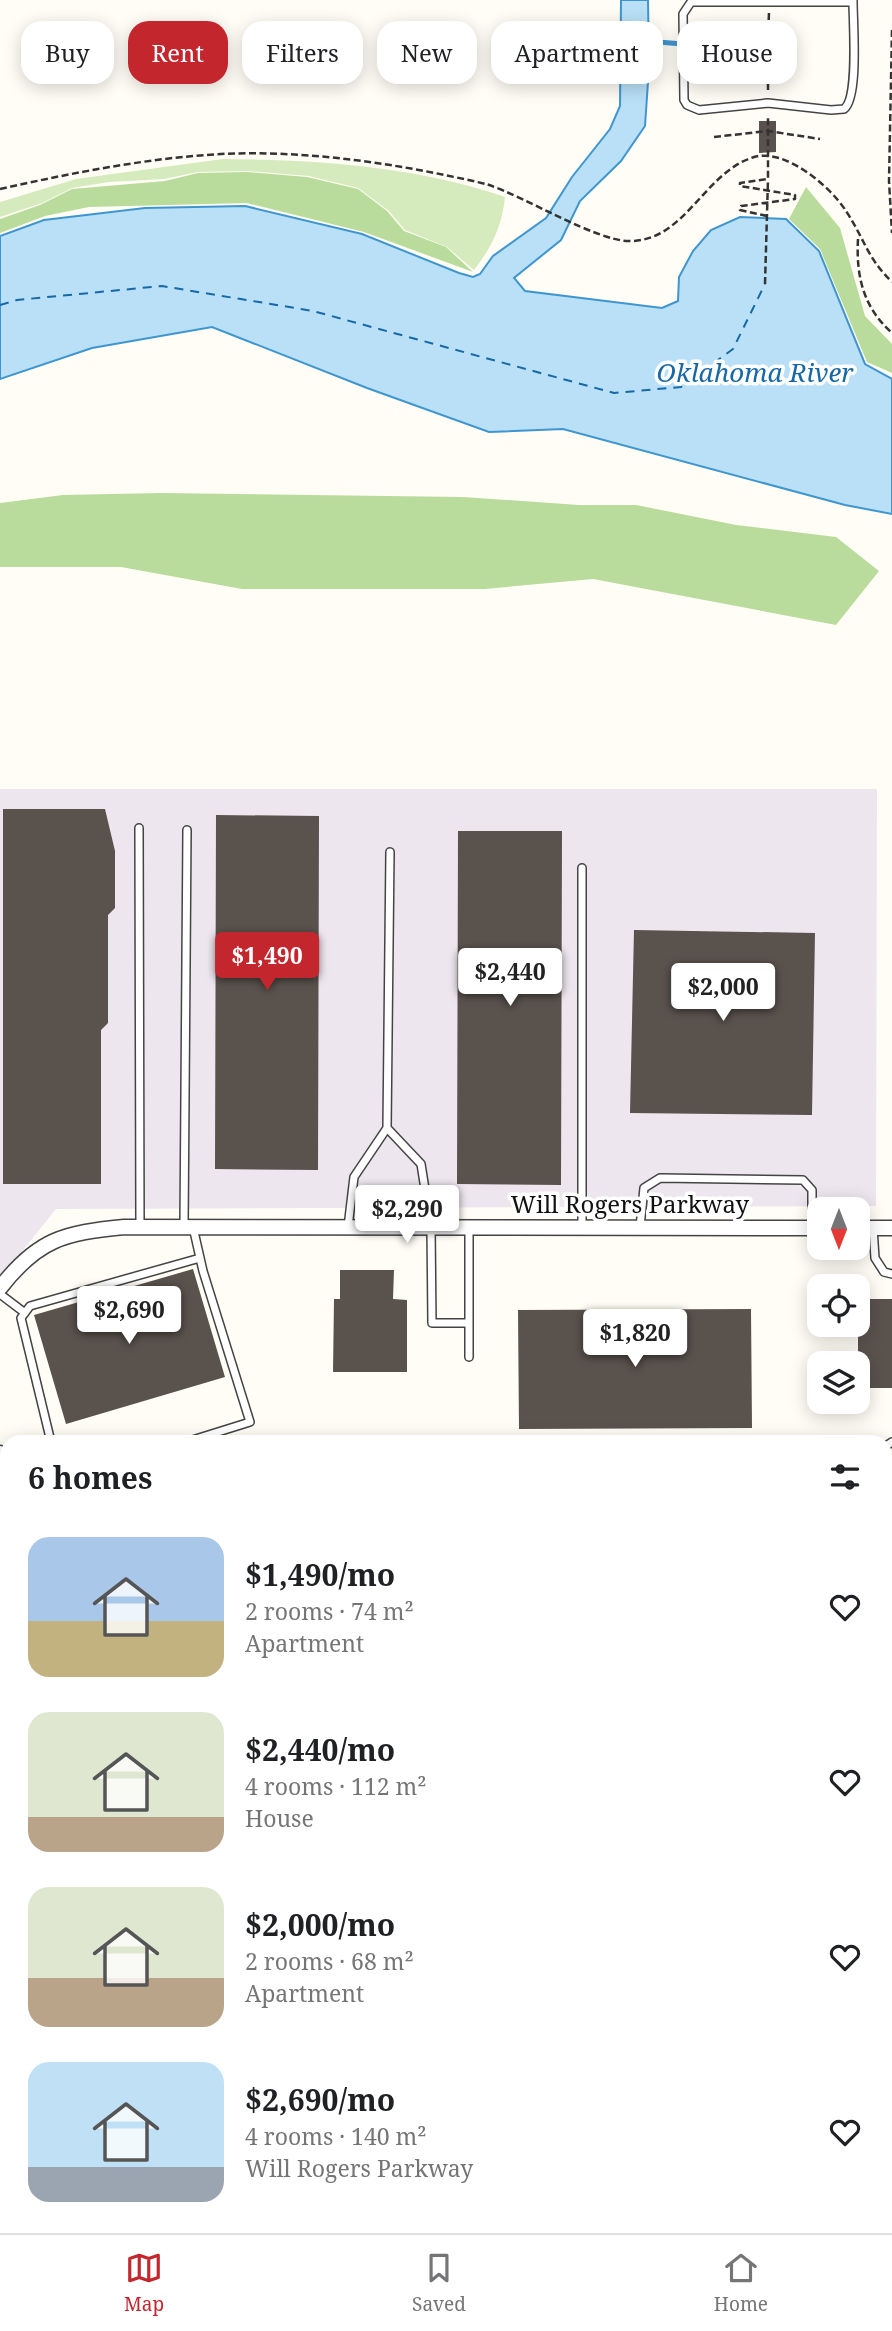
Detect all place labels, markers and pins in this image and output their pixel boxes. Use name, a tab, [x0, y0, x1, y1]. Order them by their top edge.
pin: $1,490	[210, 932, 324, 992]
pin: $2,440	[453, 948, 567, 1008]
pin: $2,000	[666, 964, 780, 1023]
pin: $2,290	[350, 1186, 464, 1245]
pin: $2,690	[72, 1286, 186, 1346]
pin: $1,820	[578, 1310, 692, 1369]

